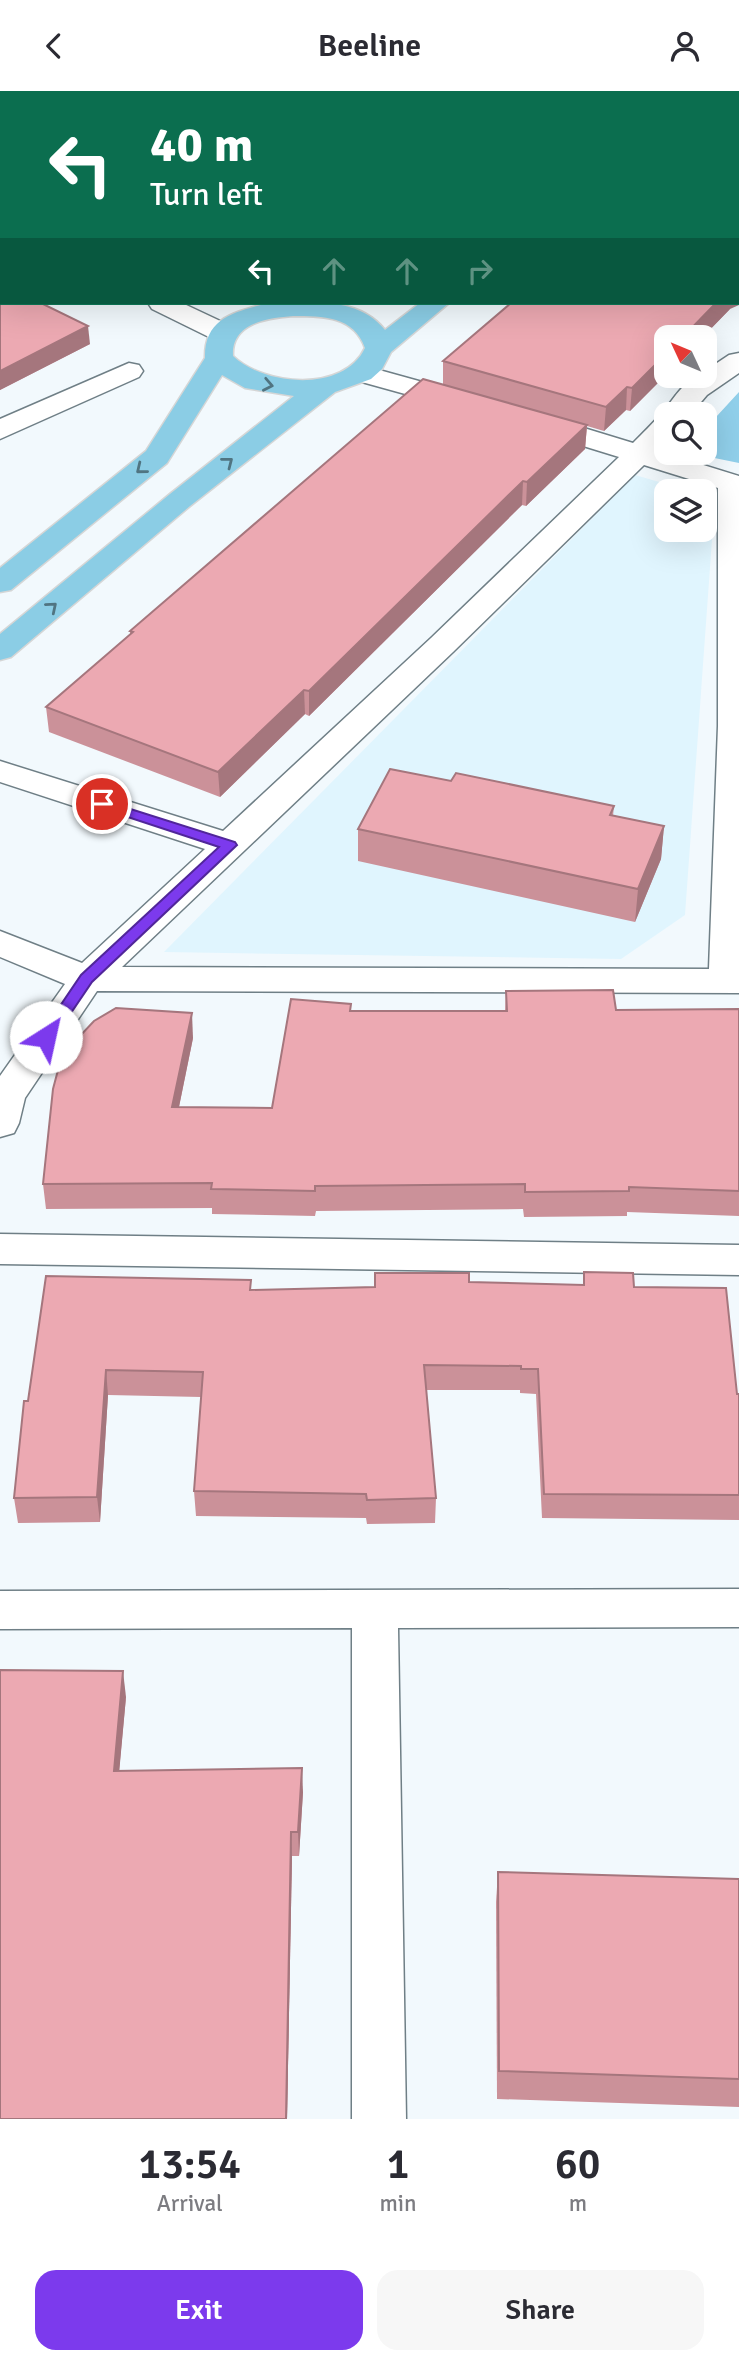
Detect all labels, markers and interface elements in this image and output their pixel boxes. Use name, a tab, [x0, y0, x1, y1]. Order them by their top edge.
text: Beeline	[318, 26, 421, 65]
icon: back	[35, 27, 73, 65]
icon: person	[666, 27, 704, 65]
text: 40 m	[150, 115, 253, 175]
icon: left	[35, 119, 126, 210]
text: Turn left	[150, 175, 263, 214]
icon: left	[242, 252, 280, 290]
icon: ahead	[315, 252, 353, 290]
icon: ahead	[388, 252, 426, 290]
icon: right	[461, 252, 499, 290]
north arrow	[654, 325, 718, 389]
map controls	[654, 325, 717, 542]
one-way arrow	[262, 377, 274, 392]
button: search	[654, 402, 717, 465]
one-way arrow	[220, 458, 233, 471]
one-way arrow	[137, 461, 149, 474]
button: layers	[654, 479, 717, 542]
one-way arrow	[44, 603, 57, 615]
pin	[72, 774, 132, 834]
icon: arrive	[83, 785, 121, 823]
position arrow	[9, 1000, 83, 1074]
text: 13:54	[138, 2139, 241, 2190]
text: 1	[387, 2139, 409, 2190]
text: 60	[555, 2139, 600, 2190]
text: Arrival	[157, 2189, 223, 2218]
text: min	[380, 2189, 417, 2218]
text: m	[569, 2189, 587, 2218]
button: Exit	[35, 2270, 363, 2350]
button: Share	[377, 2270, 704, 2350]

